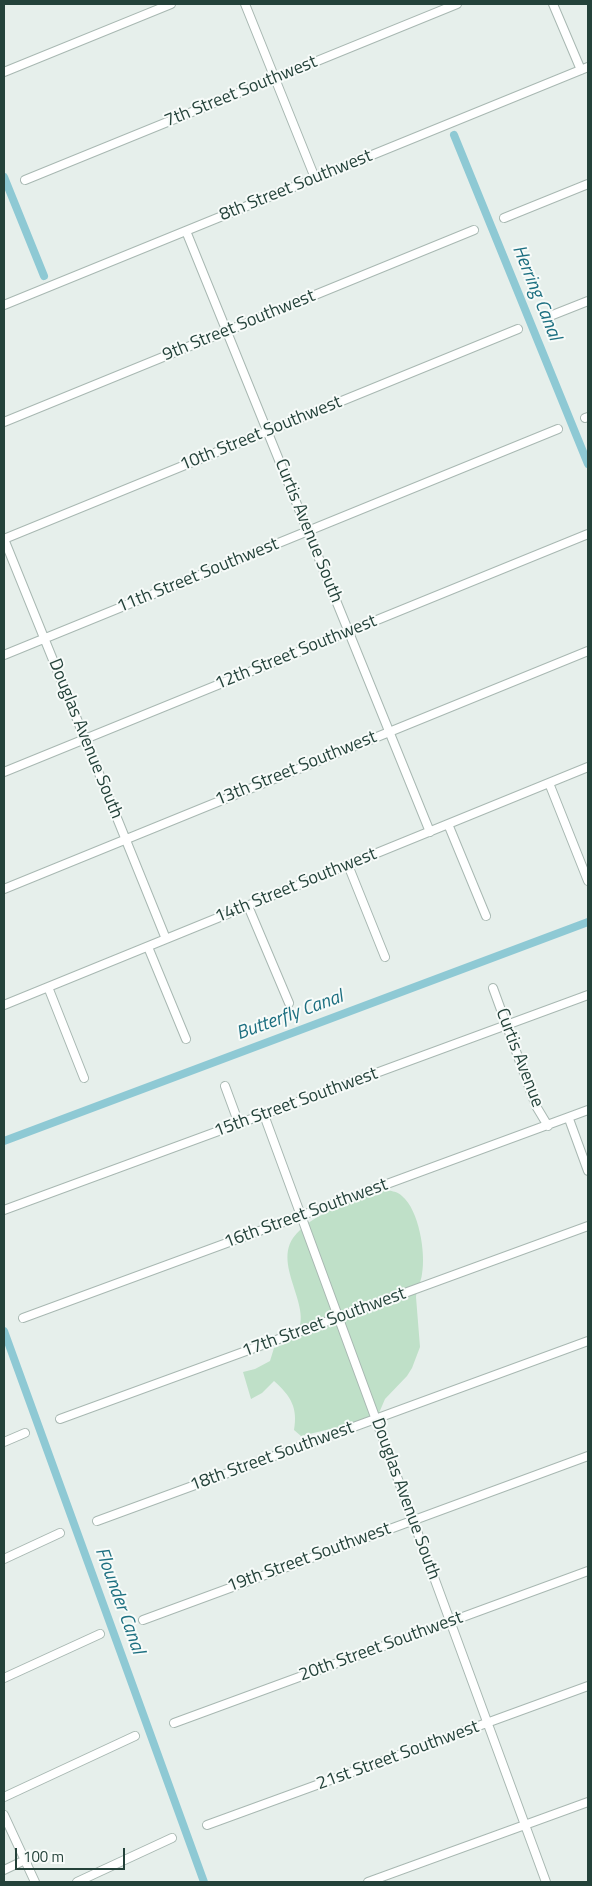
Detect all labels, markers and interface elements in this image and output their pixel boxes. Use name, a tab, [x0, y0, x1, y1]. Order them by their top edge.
street label: 7th Street Southwest	[162, 52, 320, 132]
street label: 8th Street Southwest	[217, 146, 375, 226]
water label: Herring Canal	[507, 242, 565, 344]
street label: 9th Street Southwest	[160, 286, 318, 366]
street label: 10th Street Southwest	[177, 392, 345, 476]
street label: Curtis Avenue South	[269, 456, 347, 606]
street label: 11th Street Southwest	[114, 534, 282, 618]
street label: 12th Street Southwest	[212, 611, 380, 695]
street label: Douglas Avenue South	[43, 656, 127, 822]
street label: 13th Street Southwest	[212, 727, 380, 811]
street label: 14th Street Southwest	[212, 844, 380, 928]
water label: Butterfly Canal	[233, 986, 347, 1046]
street label: Curtis Avenue	[490, 1005, 548, 1111]
street label: 15th Street Southwest	[211, 1063, 381, 1143]
street label: 16th Street Southwest	[221, 1174, 391, 1254]
street label: 17th Street Southwest	[239, 1283, 409, 1363]
street label: Douglas Avenue South	[366, 1415, 444, 1583]
street label: 18th Street Southwest	[187, 1417, 357, 1497]
street label: 19th Street Southwest	[224, 1518, 394, 1598]
water label: Flounder Canal	[89, 1545, 149, 1657]
street label: 20th Street Southwest	[296, 1607, 466, 1687]
street label: 21st Street Southwest	[314, 1717, 482, 1795]
scale bar	[18, 1838, 128, 1870]
text: 100 m	[23, 1845, 64, 1868]

